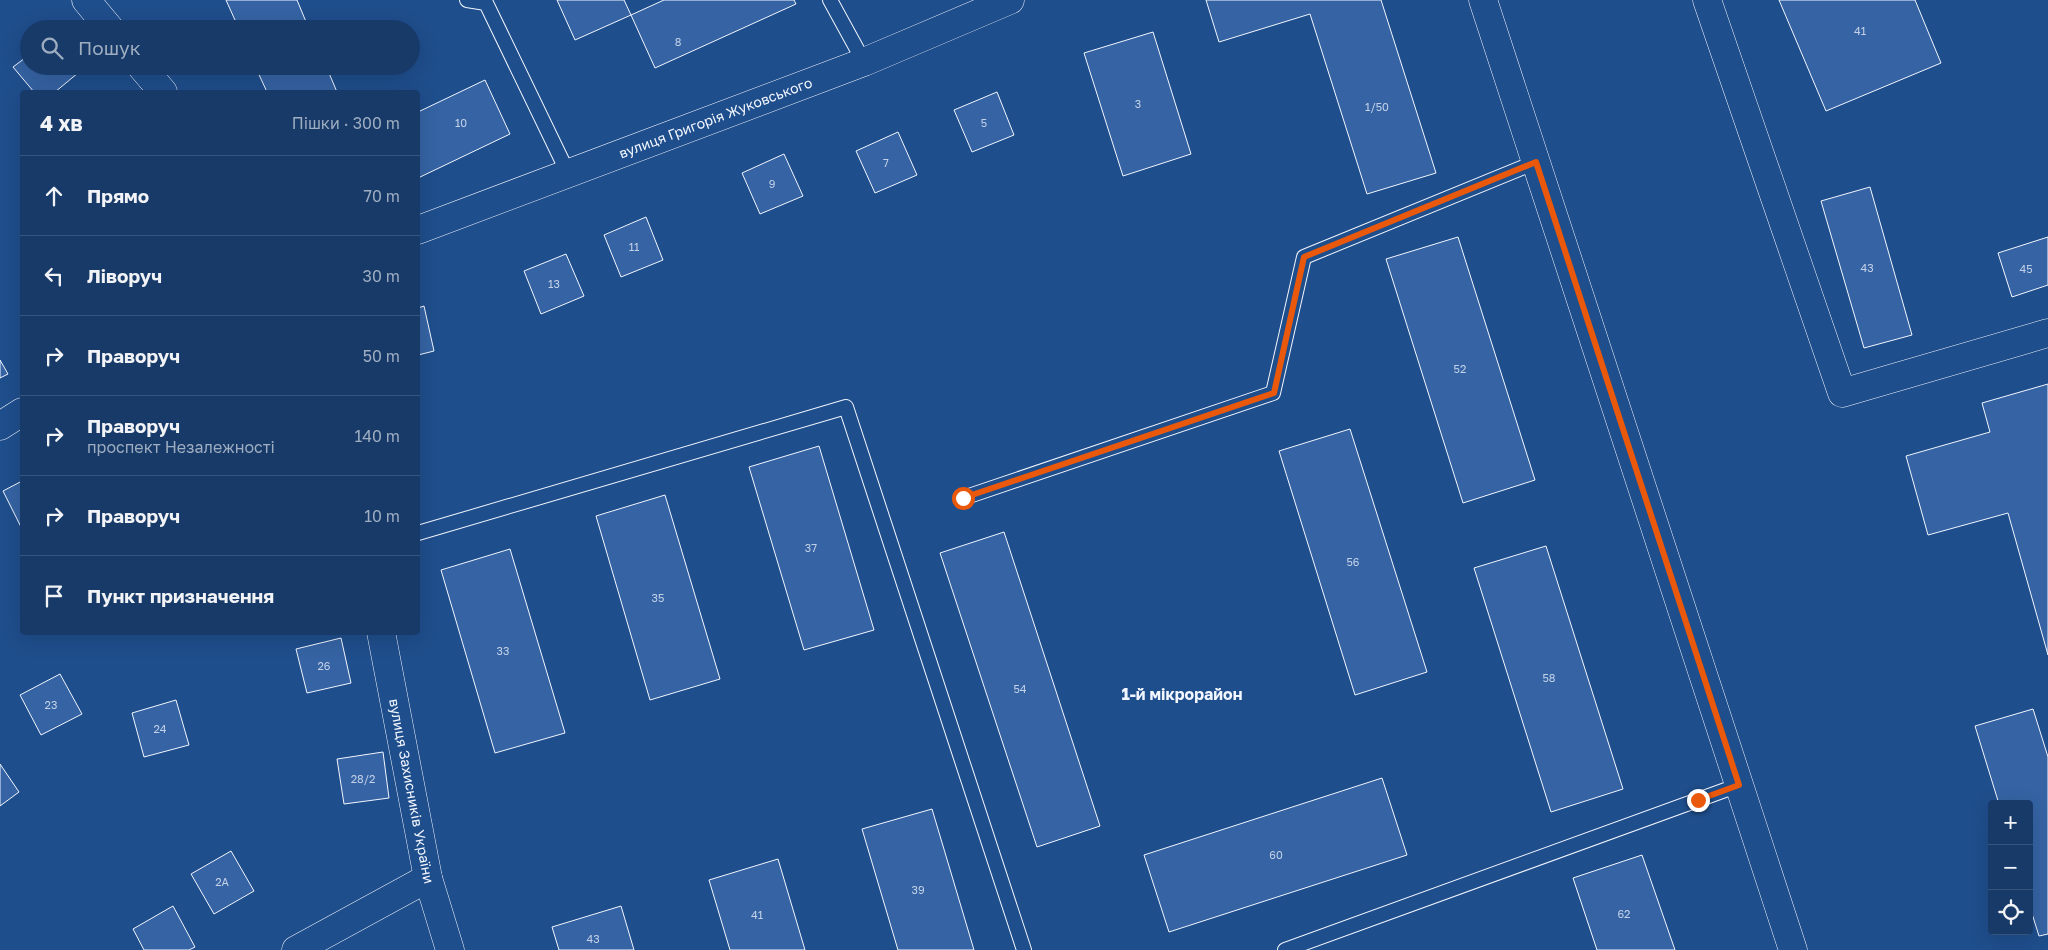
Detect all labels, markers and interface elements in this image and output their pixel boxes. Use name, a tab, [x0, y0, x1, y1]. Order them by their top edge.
search box	[20, 20, 420, 75]
house number: 41	[1854, 24, 1866, 37]
icon: search	[38, 34, 66, 62]
house number: 8	[675, 35, 682, 48]
text: Пошук	[78, 36, 141, 59]
street label: вулиця Григорія Жуковського	[616, 73, 814, 162]
house number: 3	[1135, 97, 1141, 110]
house number: 1/50	[1365, 100, 1389, 113]
text: 4 хв	[40, 110, 83, 136]
text: Пішки · 300 m	[292, 113, 400, 133]
house number: 10	[455, 116, 467, 129]
house number: 5	[981, 116, 987, 129]
house number: 7	[883, 156, 889, 169]
house number: 9	[769, 177, 775, 190]
icon: ahead	[40, 182, 68, 210]
text: Прямо	[87, 184, 149, 207]
text: 70 m	[363, 186, 400, 206]
house number: 11	[629, 240, 639, 253]
house number: 43	[1860, 261, 1874, 274]
icon: left	[40, 262, 68, 290]
house number: 45	[2019, 262, 2033, 275]
text: Ліворуч	[87, 264, 162, 287]
text: 30 m	[363, 266, 400, 286]
house number: 13	[548, 277, 560, 290]
icon: right	[40, 342, 68, 370]
text: Праворуч	[87, 344, 180, 367]
text: 50 m	[363, 346, 400, 366]
house number: 52	[1454, 362, 1466, 375]
text: Праворуч	[87, 414, 180, 437]
icon: right	[40, 422, 68, 450]
text: 140 m	[354, 426, 400, 446]
text: проспект Незалежності	[87, 437, 275, 457]
route start	[952, 487, 975, 510]
icon: right	[40, 502, 68, 530]
text: Праворуч	[87, 504, 180, 527]
text: 10 m	[364, 506, 400, 526]
house number: 37	[805, 541, 817, 554]
house number: 56	[1346, 555, 1360, 568]
icon: arrive	[40, 582, 68, 610]
text: Пункт призначення	[87, 584, 274, 607]
house number: 35	[652, 591, 664, 604]
house number: 33	[497, 644, 509, 657]
house number: 26	[317, 659, 331, 672]
house number: 58	[1542, 671, 1556, 684]
house number: 54	[1013, 682, 1027, 695]
district label: 1-й мікрорайон	[1122, 684, 1242, 704]
street label: вулиця Захисників України	[386, 697, 438, 885]
house number: 23	[45, 698, 57, 711]
house number: 24	[153, 722, 167, 735]
house number: 28/2	[351, 772, 375, 785]
route end	[1687, 789, 1710, 812]
map controls	[1988, 800, 2033, 935]
button: +	[1988, 800, 2033, 845]
button: −	[1988, 845, 2033, 890]
house number: 60	[1269, 848, 1283, 861]
house number: 2А	[215, 875, 230, 888]
house number: 39	[911, 883, 925, 896]
button: locate	[1988, 890, 2033, 935]
house number: 62	[1617, 907, 1631, 920]
house number: 41	[751, 908, 763, 921]
house number: 43	[586, 932, 600, 945]

